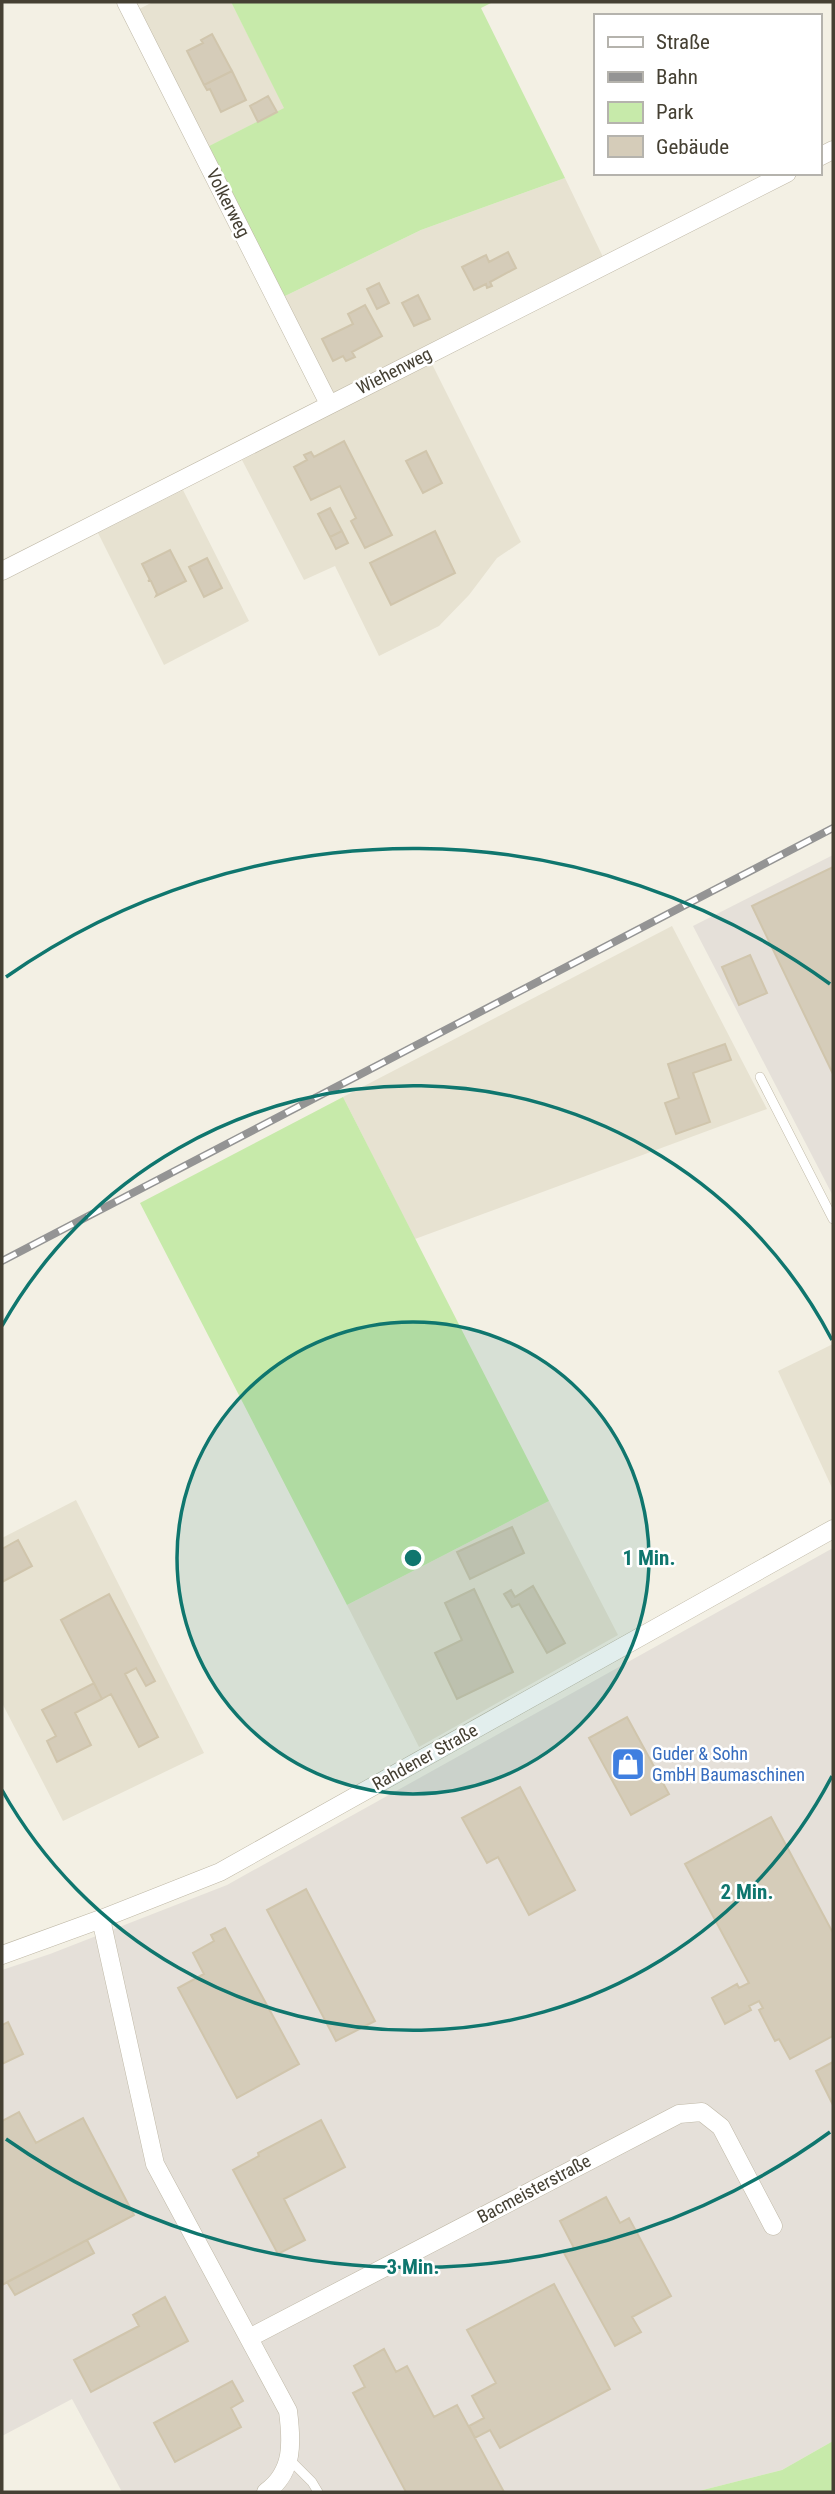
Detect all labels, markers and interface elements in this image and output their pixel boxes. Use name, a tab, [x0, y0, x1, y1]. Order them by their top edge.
legend	[594, 14, 821, 175]
text: Straße	[656, 30, 710, 54]
text: Bahn	[656, 65, 698, 89]
text: Park	[656, 100, 694, 124]
text: Gebäude	[656, 135, 729, 159]
street label: Volkerweg	[202, 165, 255, 240]
street label: Wiehenweg	[353, 343, 435, 398]
centre of rings	[401, 1546, 425, 1570]
text: 1 Min.	[622, 1546, 676, 1570]
street label: Rahdener Straße	[368, 1719, 481, 1794]
place label: Guder & Sohn GmbH Baumaschinen	[652, 1743, 805, 1785]
shop icon: Guder & Sohn GmbH Baumaschinen	[609, 1745, 647, 1783]
text: 2 Min.	[720, 1880, 774, 1904]
street label: Bacmeisterstraße	[473, 2150, 594, 2227]
text: 3 Min.	[386, 2255, 440, 2279]

